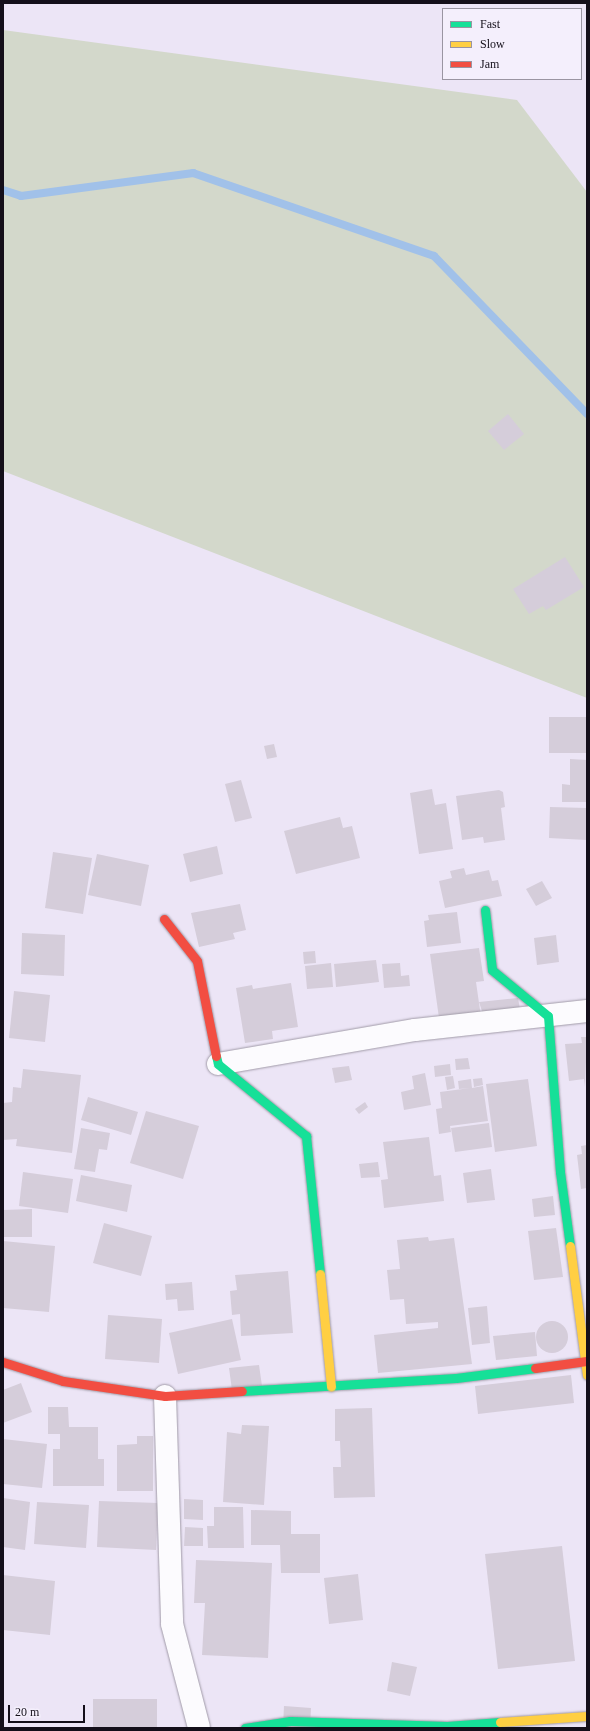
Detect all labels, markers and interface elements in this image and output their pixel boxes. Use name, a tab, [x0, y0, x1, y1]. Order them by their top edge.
legend	[442, 8, 582, 80]
text: Fast	[480, 17, 500, 31]
text: Slow	[480, 37, 505, 51]
text: Jam	[480, 57, 499, 71]
scale bar	[10, 1697, 87, 1723]
text: 20 m	[15, 1705, 39, 1719]

